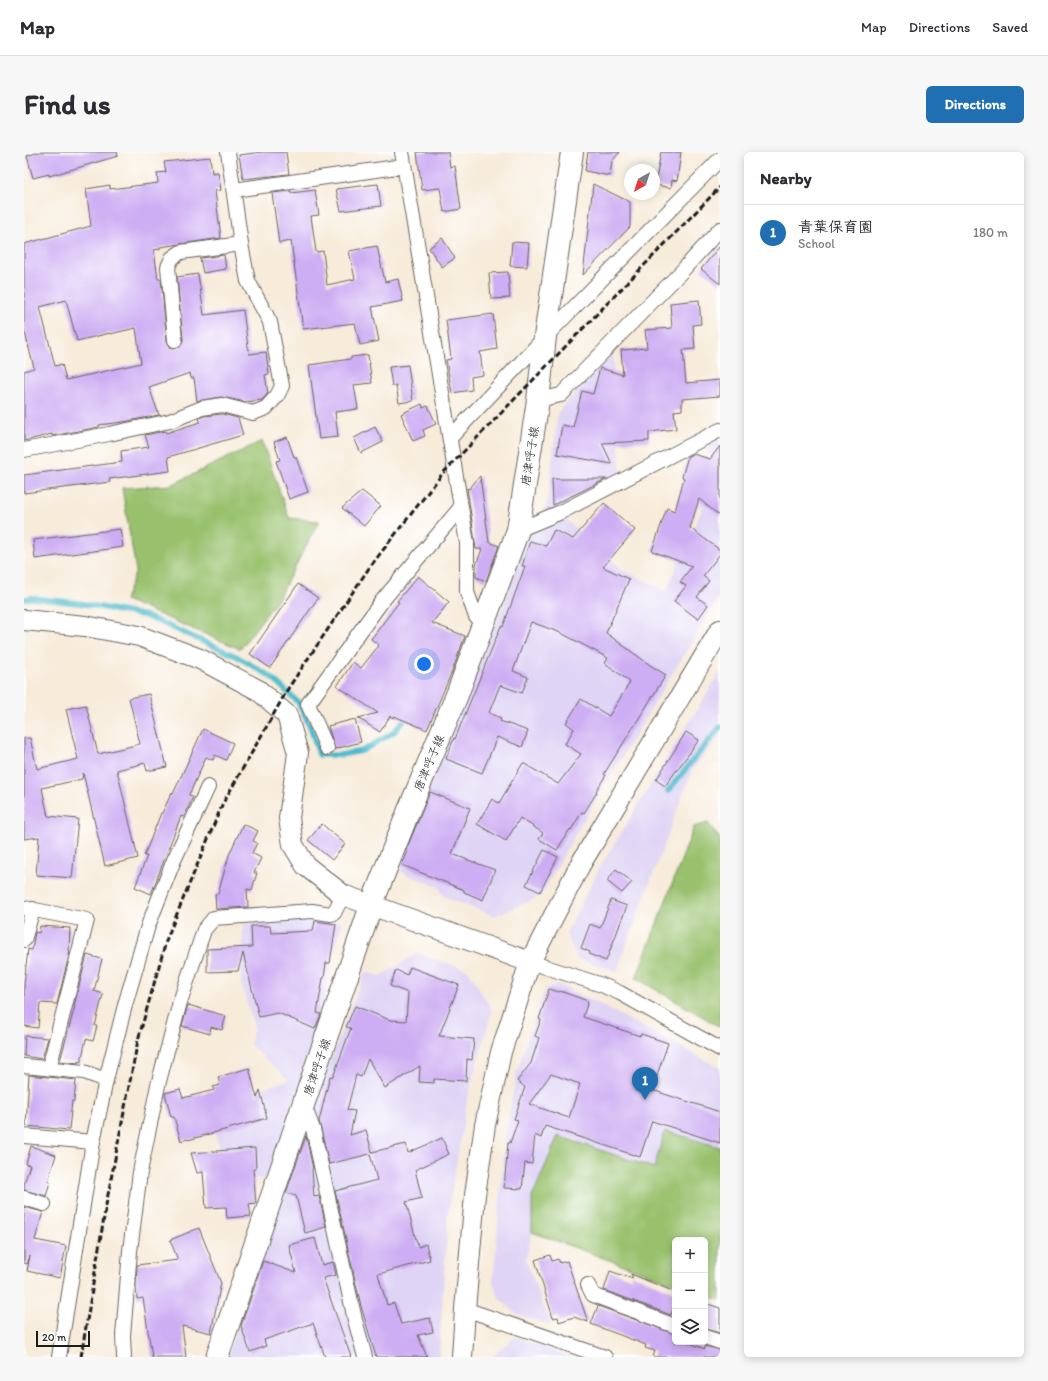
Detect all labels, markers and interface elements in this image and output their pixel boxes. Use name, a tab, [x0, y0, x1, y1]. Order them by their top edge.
text: Map	[20, 16, 55, 39]
text: Map	[861, 19, 887, 36]
text: Directions	[909, 19, 970, 36]
text: Saved	[992, 19, 1028, 36]
button: Directions	[926, 86, 1024, 123]
text: Find us	[24, 87, 111, 121]
north arrow	[624, 164, 660, 200]
text: Nearby	[760, 168, 812, 188]
text: 青葉保育園	[798, 218, 873, 236]
text: 1	[770, 225, 776, 240]
text: 180 m	[973, 225, 1008, 240]
text: School	[798, 236, 835, 251]
street label: 唐津呼子線	[518, 425, 542, 487]
your location	[414, 654, 434, 674]
street label: 唐津呼子線	[411, 733, 447, 793]
street label: 唐津呼子線	[301, 1036, 333, 1098]
pin: 1	[632, 1067, 658, 1100]
map controls	[672, 1237, 708, 1345]
button: +	[672, 1237, 708, 1273]
button: −	[672, 1273, 708, 1309]
button: layers	[672, 1309, 708, 1345]
scale bar	[36, 1329, 90, 1348]
text: 20 m	[42, 1331, 66, 1344]

